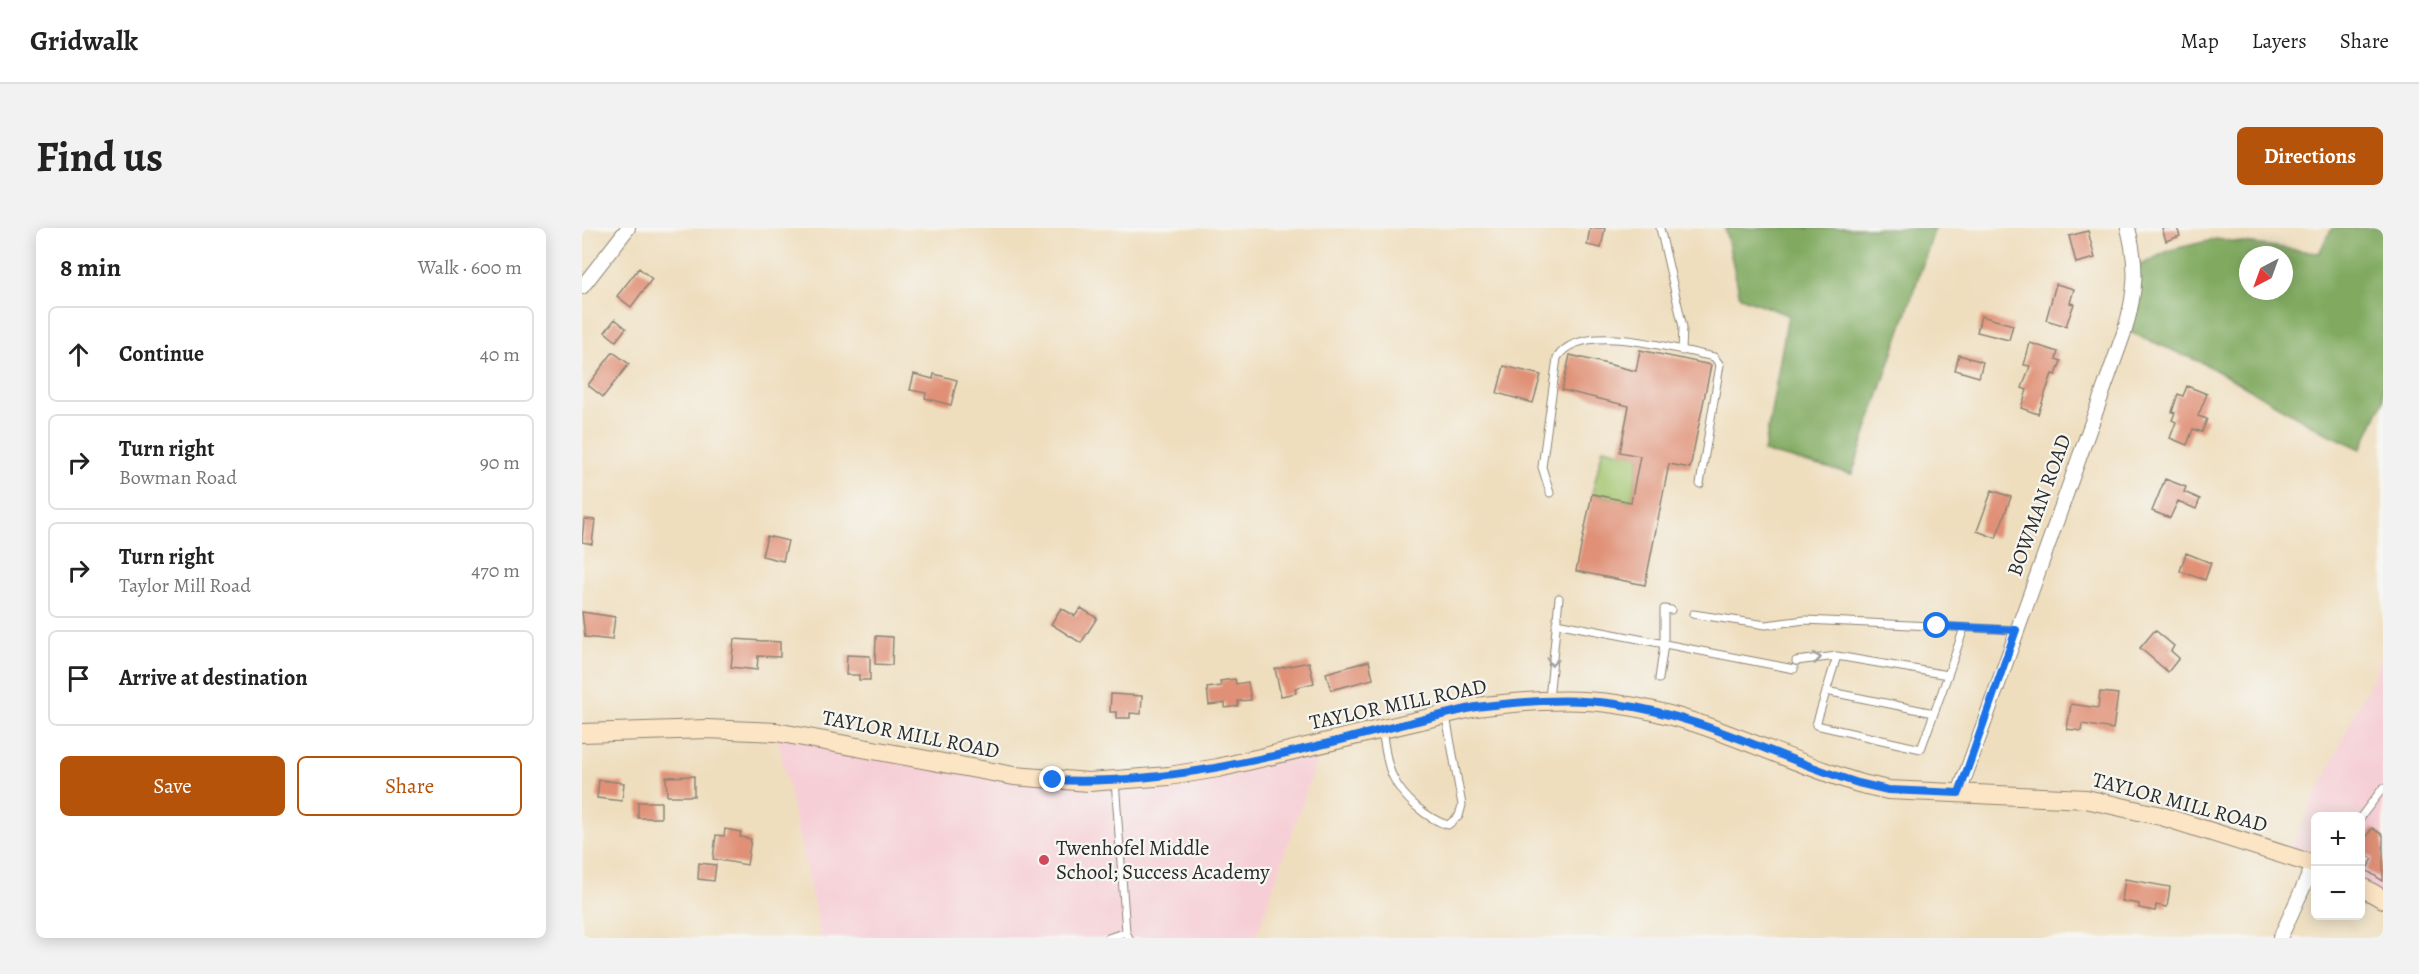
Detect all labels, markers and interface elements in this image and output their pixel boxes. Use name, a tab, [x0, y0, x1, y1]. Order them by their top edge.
text: Gridwalk	[30, 22, 138, 60]
text: Map	[2180, 27, 2219, 55]
text: Layers	[2252, 27, 2307, 55]
text: Share	[2340, 27, 2389, 55]
button: Directions	[2237, 127, 2383, 185]
text: Find us	[36, 128, 163, 185]
north arrow	[2239, 246, 2293, 300]
text: 8 min	[60, 250, 121, 285]
text: Walk · 600 m	[418, 254, 522, 281]
icon: ahead	[62, 338, 95, 371]
text: Continue	[119, 339, 204, 369]
text: 40 m	[480, 341, 520, 368]
street label: BOWMAN ROAD	[2000, 430, 2078, 580]
text: Turn right	[119, 434, 215, 464]
icon: right	[62, 446, 95, 479]
text: 90 m	[480, 449, 520, 476]
text: Bowman Road	[119, 464, 237, 491]
text: Turn right	[119, 542, 215, 572]
icon: right	[62, 554, 95, 587]
text: 470 m	[471, 557, 520, 584]
text: Taylor Mill Road	[119, 572, 251, 599]
route start	[1923, 612, 1949, 638]
one-way arrow	[1812, 653, 1821, 665]
one-way arrow	[1546, 658, 1559, 667]
icon: arrive	[62, 662, 95, 695]
text: Arrive at destination	[119, 663, 308, 693]
street label: TAYLOR MILL ROAD	[1307, 672, 1489, 736]
street label: TAYLOR MILL ROAD	[820, 703, 1002, 765]
button: Save	[60, 756, 285, 816]
button: Share	[297, 756, 522, 816]
street label: TAYLOR MILL ROAD	[2089, 765, 2271, 839]
route end	[1039, 766, 1065, 792]
map controls	[2311, 812, 2365, 920]
button: +	[2311, 812, 2365, 866]
place label: Twenhofel Middle School; Success Academy	[1056, 834, 1270, 886]
marker: Twenhofel Middle School; Success Academy	[1037, 853, 1051, 867]
button: −	[2311, 866, 2365, 920]

